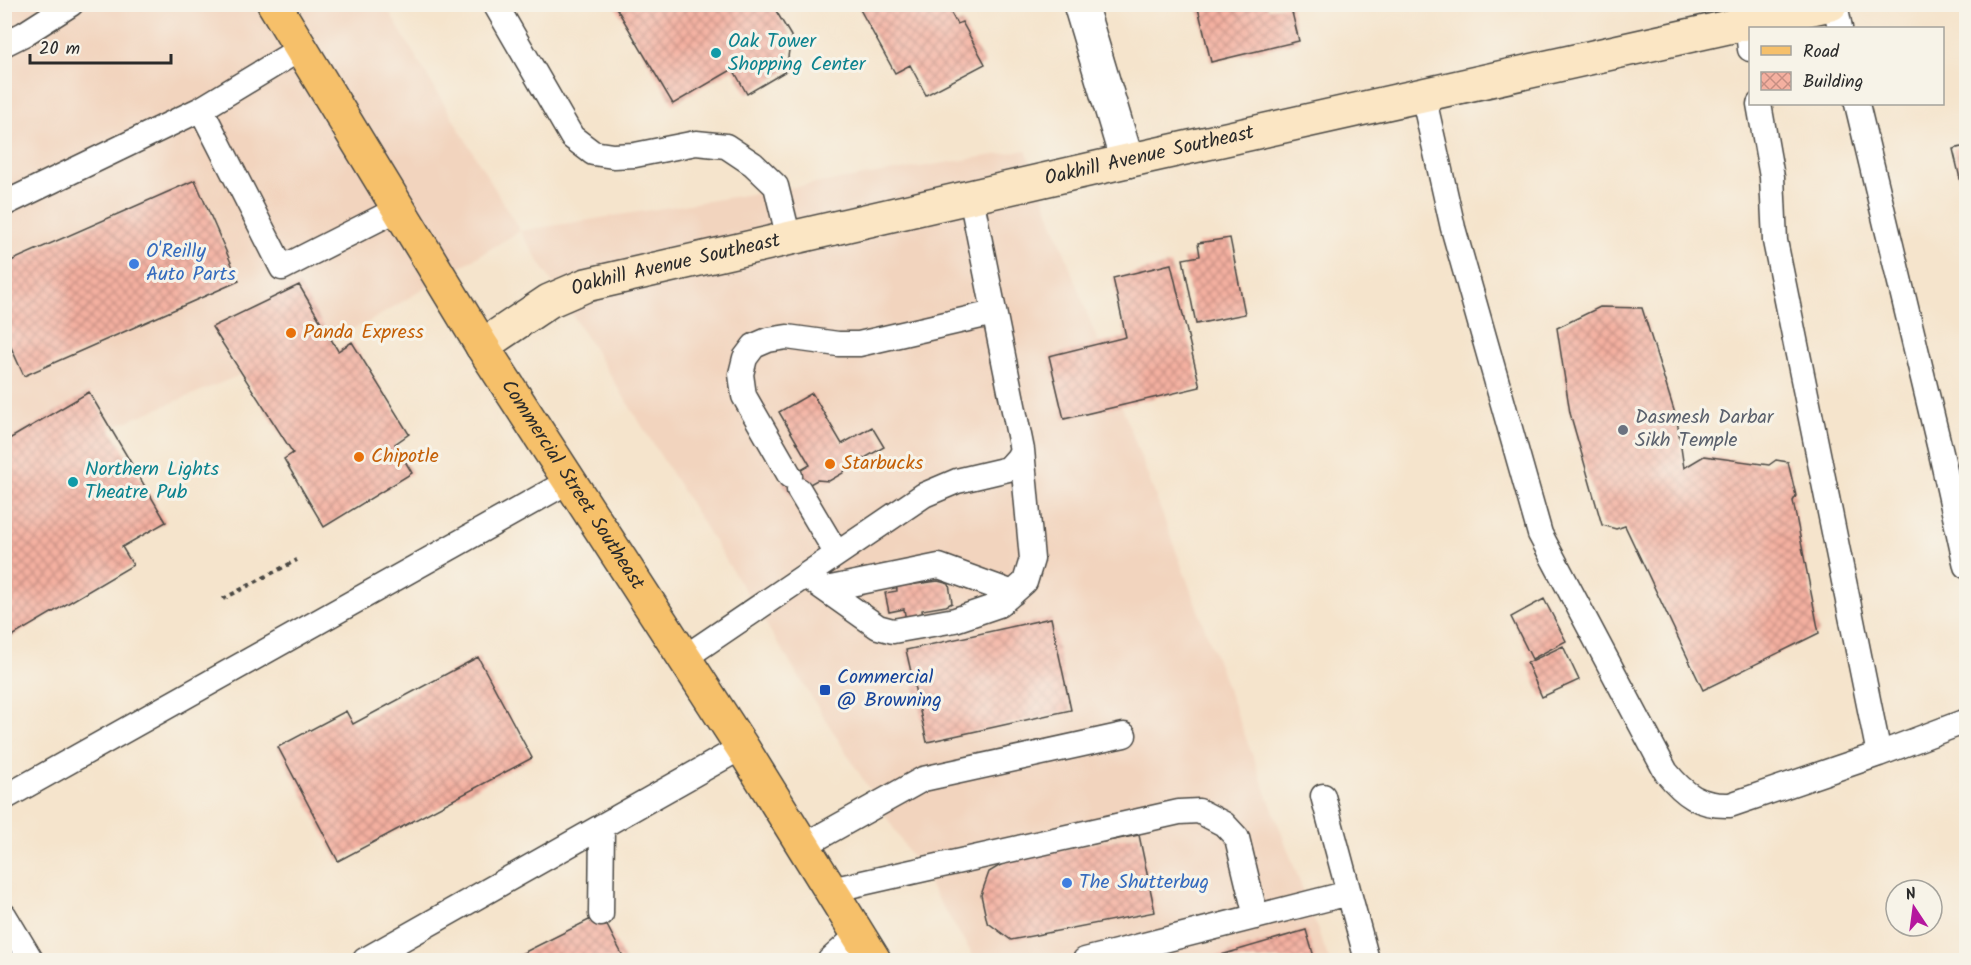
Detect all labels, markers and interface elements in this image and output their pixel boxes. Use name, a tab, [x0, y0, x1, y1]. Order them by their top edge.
place label: Oak Tower Shopping Center	[728, 26, 867, 81]
scale bar	[30, 27, 171, 65]
legend	[1749, 27, 1944, 105]
text: 20 m	[39, 35, 80, 64]
text: Road	[1803, 38, 1840, 67]
marker: Oak Tower Shopping Center	[709, 46, 723, 60]
text: Building	[1803, 68, 1863, 97]
street label: Oakhill Avenue Southeast	[1042, 117, 1257, 195]
street label: Oakhill Avenue Southeast	[566, 225, 784, 306]
place label: O'Reilly Auto Parts	[146, 236, 236, 291]
marker: O'Reilly Auto Parts	[127, 257, 141, 271]
place label: Panda Express	[303, 317, 424, 349]
marker: Panda Express	[284, 326, 298, 340]
street label: Commercial Street Southeast	[492, 373, 653, 597]
place label: Dasmesh Darbar Sikh Temple	[1635, 402, 1775, 457]
marker: Dasmesh Darbar Sikh Temple	[1616, 423, 1630, 437]
place label: Chipotle	[371, 441, 439, 473]
place label: Starbucks	[842, 448, 924, 480]
marker: Chipotle	[352, 450, 366, 464]
place label: Northern Lights Theatre Pub	[85, 454, 220, 509]
marker: Starbucks	[823, 457, 837, 471]
marker: Northern Lights Theatre Pub	[66, 475, 80, 489]
place label: Commercial @ Browning	[837, 662, 942, 717]
marker: Commercial @ Browning	[818, 683, 832, 697]
place label: The Shutterbug	[1079, 867, 1209, 899]
marker: The Shutterbug	[1060, 876, 1074, 890]
north arrow	[1884, 878, 1944, 938]
text: N	[1903, 882, 1919, 908]

